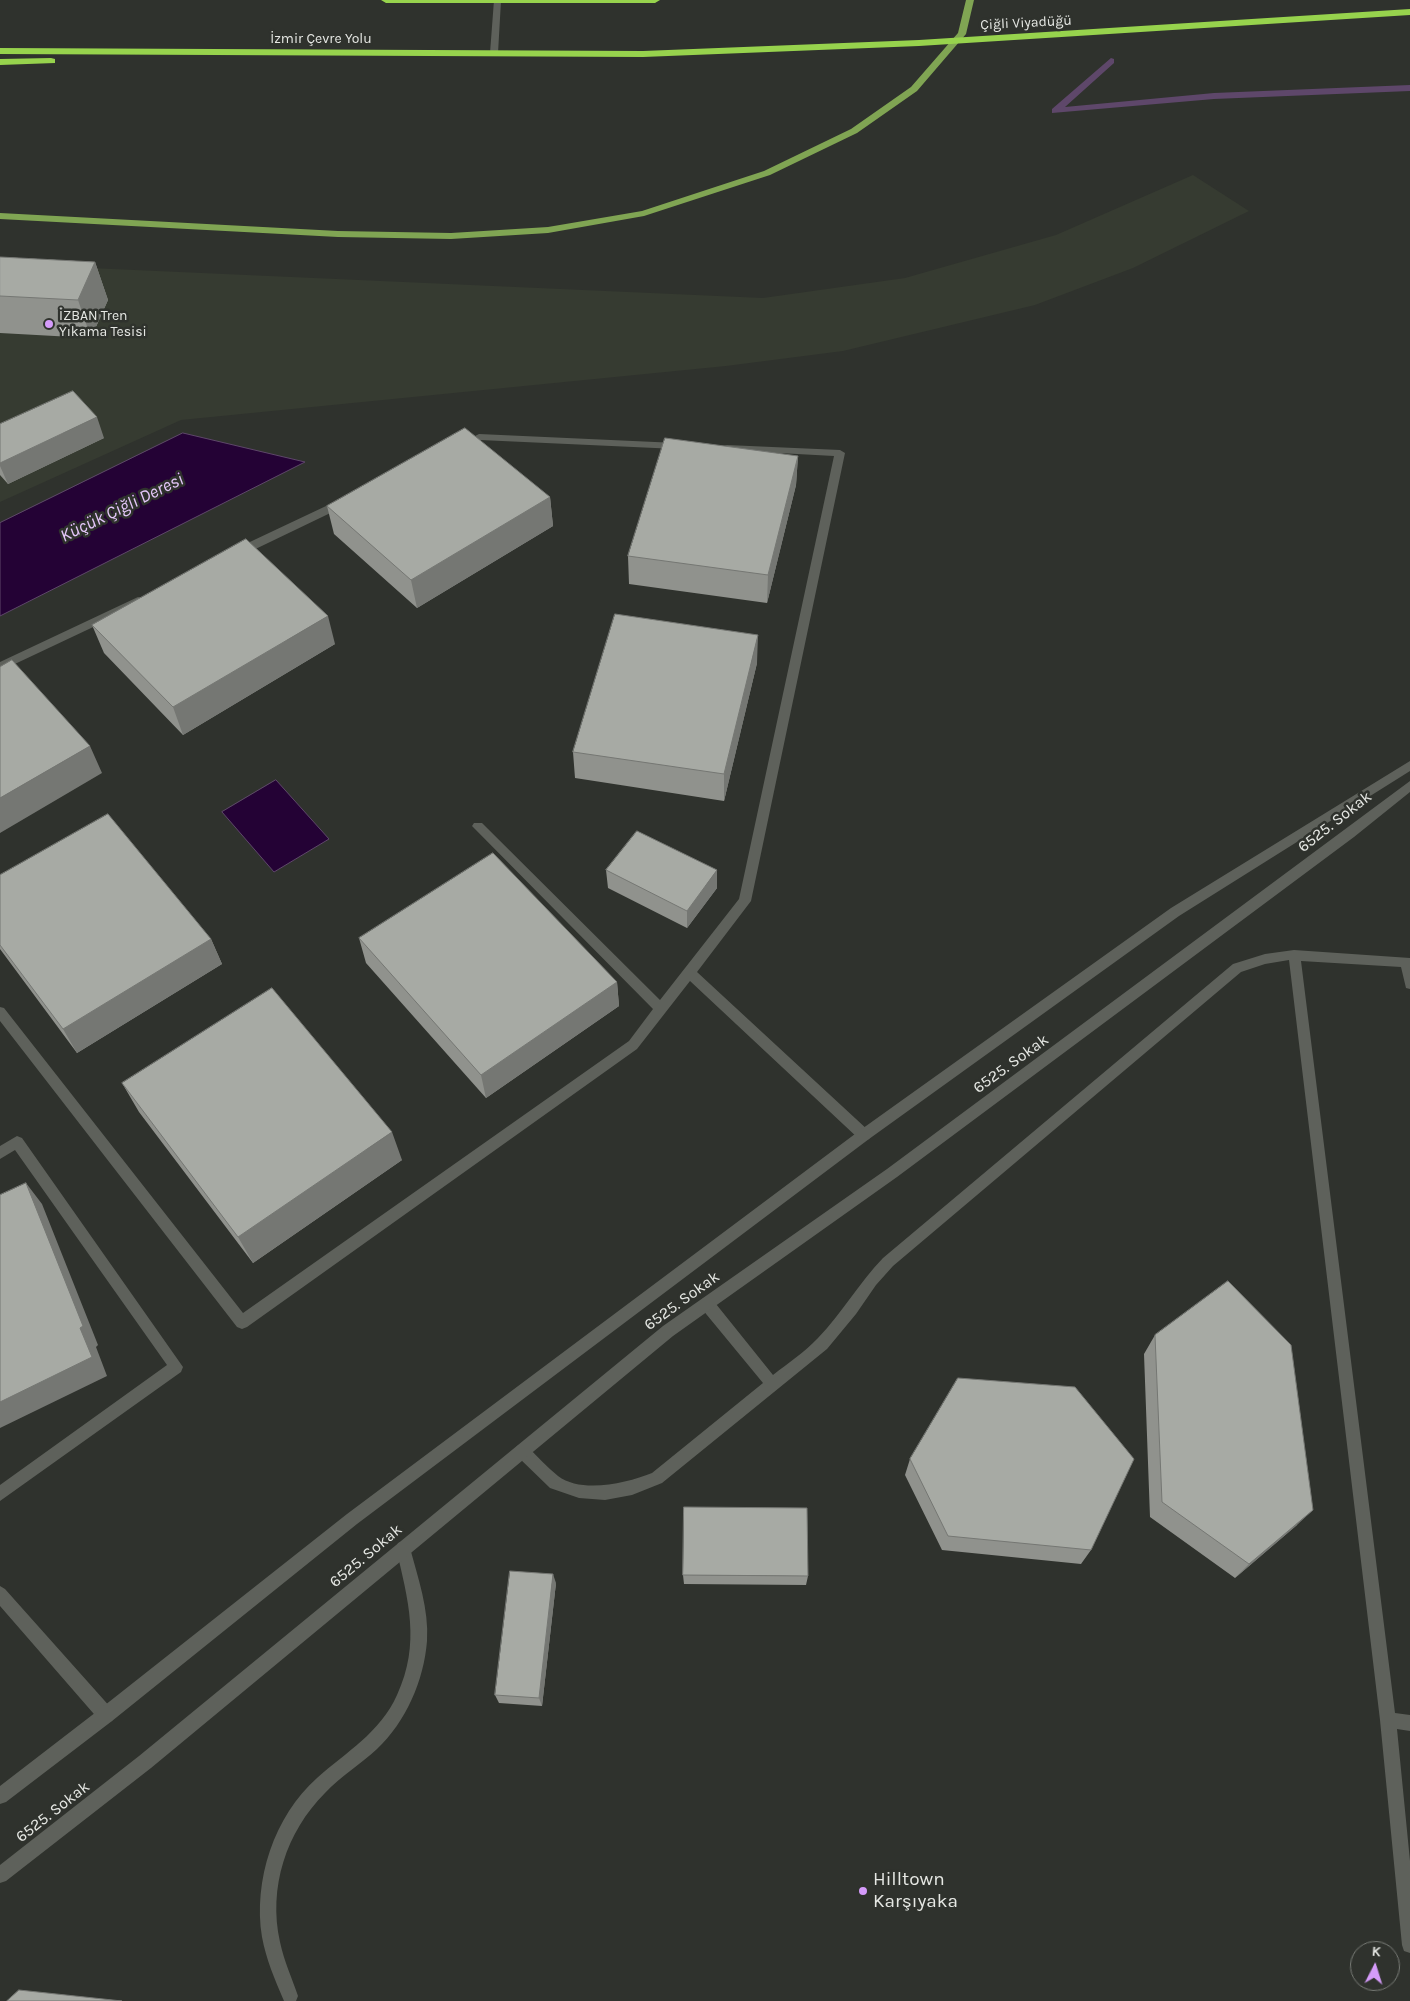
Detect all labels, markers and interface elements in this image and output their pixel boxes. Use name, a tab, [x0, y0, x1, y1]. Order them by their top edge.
street label: Çiğli Viyadüğü	[980, 12, 1072, 34]
street label: İzmir Çevre Yolu	[270, 31, 372, 47]
place label: İZBAN Tren Yıkama Tesisi	[59, 308, 147, 341]
marker: İZBAN Tren Yıkama Tesisi	[43, 318, 55, 330]
water label: Küçük Çiğli Deresi	[57, 469, 187, 547]
street label: 6525. Sokak	[1294, 787, 1376, 857]
street label: 6525. Sokak	[970, 1030, 1052, 1098]
street label: 6525. Sokak	[641, 1267, 723, 1335]
street label: 6525. Sokak	[326, 1520, 406, 1592]
street label: 6525. Sokak	[12, 1777, 94, 1847]
place label: Hilltown Karşıyaka	[873, 1869, 958, 1913]
marker: Hilltown Karşıyaka	[857, 1885, 869, 1897]
north arrow	[1350, 1941, 1400, 1991]
text: K	[1371, 1943, 1382, 1960]

